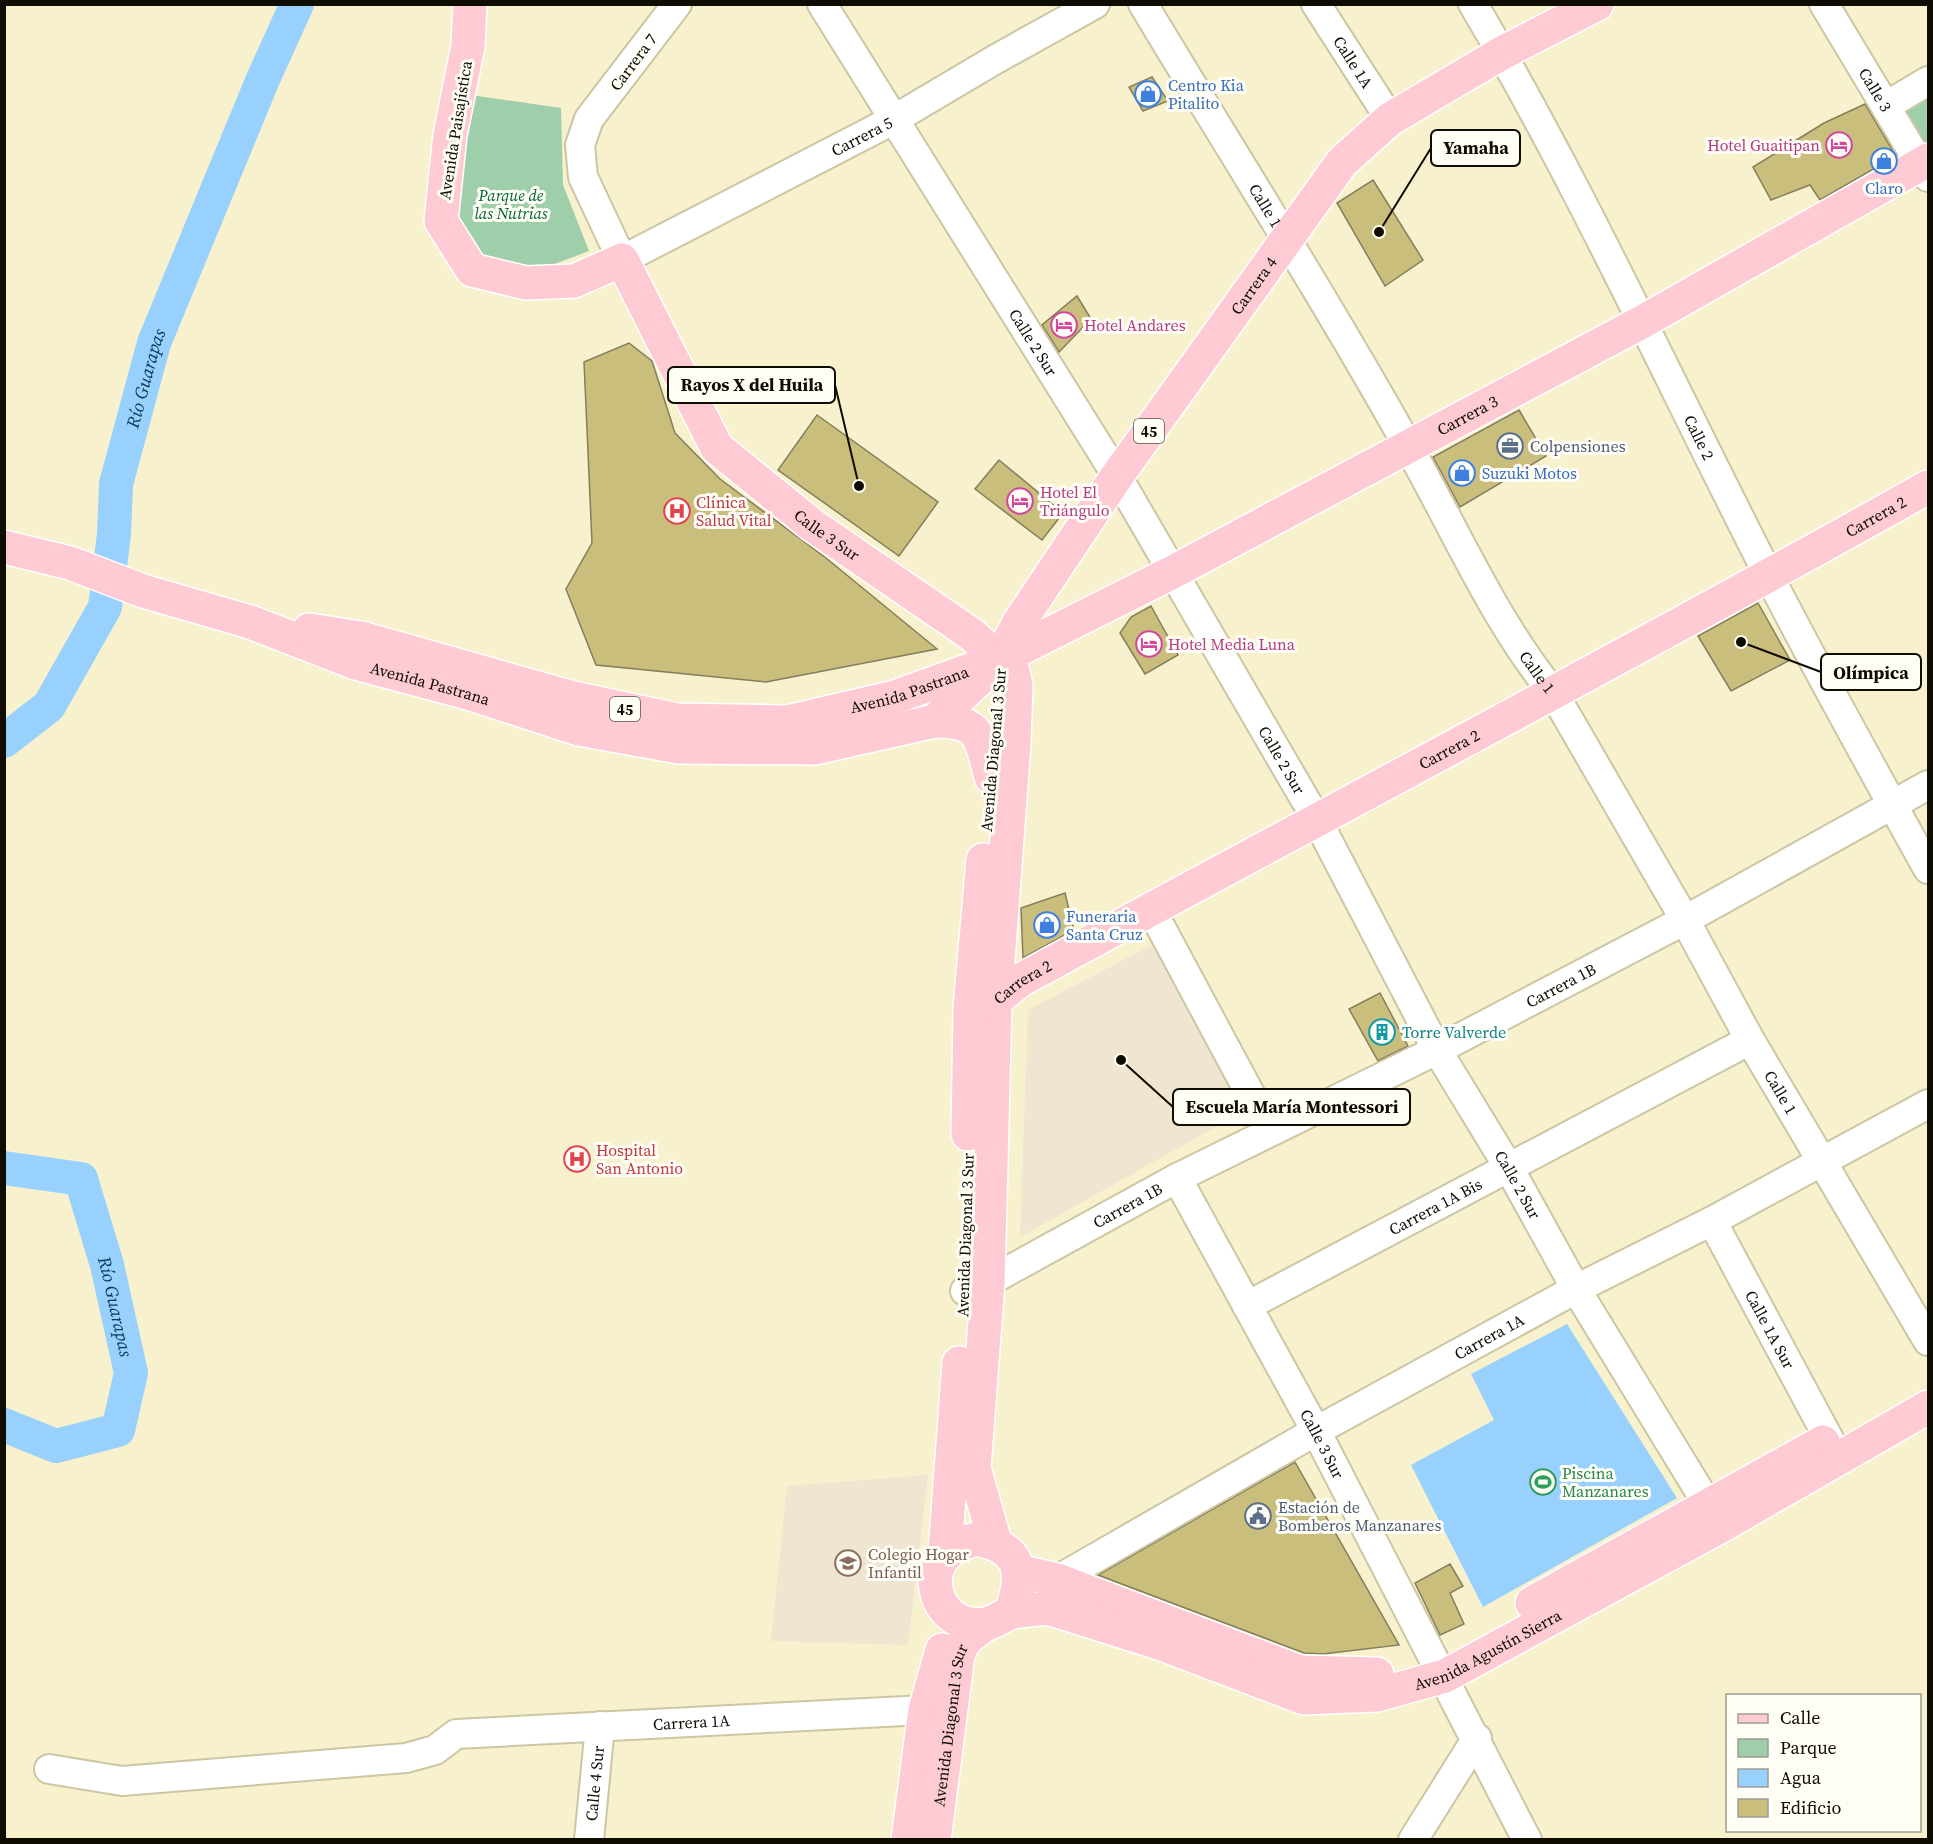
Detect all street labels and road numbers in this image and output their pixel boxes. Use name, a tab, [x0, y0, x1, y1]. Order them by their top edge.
street label: Carrera 7	[604, 29, 662, 95]
street label: Calle 1A	[1328, 32, 1379, 93]
street label: Avenida Paisajística	[433, 58, 477, 201]
street label: Calle 3	[1854, 64, 1897, 116]
street label: Carrera 5	[827, 111, 896, 161]
street label: Calle 1	[1244, 179, 1288, 232]
street label: Carrera 4	[1225, 252, 1282, 319]
street label: Calle 2 Sur	[1004, 304, 1063, 380]
street label: Carrera 3	[1433, 390, 1502, 440]
street label: Calle 2	[1679, 411, 1720, 464]
road number: 45	[1134, 419, 1164, 443]
street label: Carrera 2	[1841, 491, 1910, 542]
street label: Calle 3 Sur	[790, 504, 864, 566]
street label: Calle 1	[1514, 646, 1560, 698]
street label: Avenida Pastrana	[368, 656, 494, 711]
street label: Avenida Pastrana	[848, 660, 972, 718]
street label: Avenida Diagonal 3 Sur	[975, 667, 1011, 833]
road number: 45	[610, 697, 640, 721]
street label: Calle 2 Sur	[1254, 722, 1311, 798]
street label: Carrera 2	[1415, 724, 1483, 774]
street label: Carrera 2	[988, 954, 1056, 1009]
street label: Carrera 1B	[1522, 958, 1600, 1013]
street label: Calle 1	[1759, 1066, 1803, 1118]
street label: Calle 2 Sur	[1490, 1146, 1546, 1223]
street label: Avenida Diagonal 3 Sur	[951, 1152, 979, 1317]
street label: Carrera 1A Bis	[1385, 1173, 1486, 1240]
street label: Carrera 1B	[1089, 1177, 1166, 1233]
street label: Calle 1A Sur	[1740, 1286, 1800, 1373]
street label: Carrera 1A	[1450, 1308, 1528, 1365]
street label: Calle 3 Sur	[1295, 1405, 1350, 1483]
street label: Avenida Agustín Sierra	[1412, 1603, 1566, 1695]
street label: Avenida Diagonal 3 Sur	[927, 1640, 973, 1808]
street label: Carrera 1A	[652, 1709, 731, 1735]
street label: Calle 4 Sur	[580, 1744, 609, 1822]

